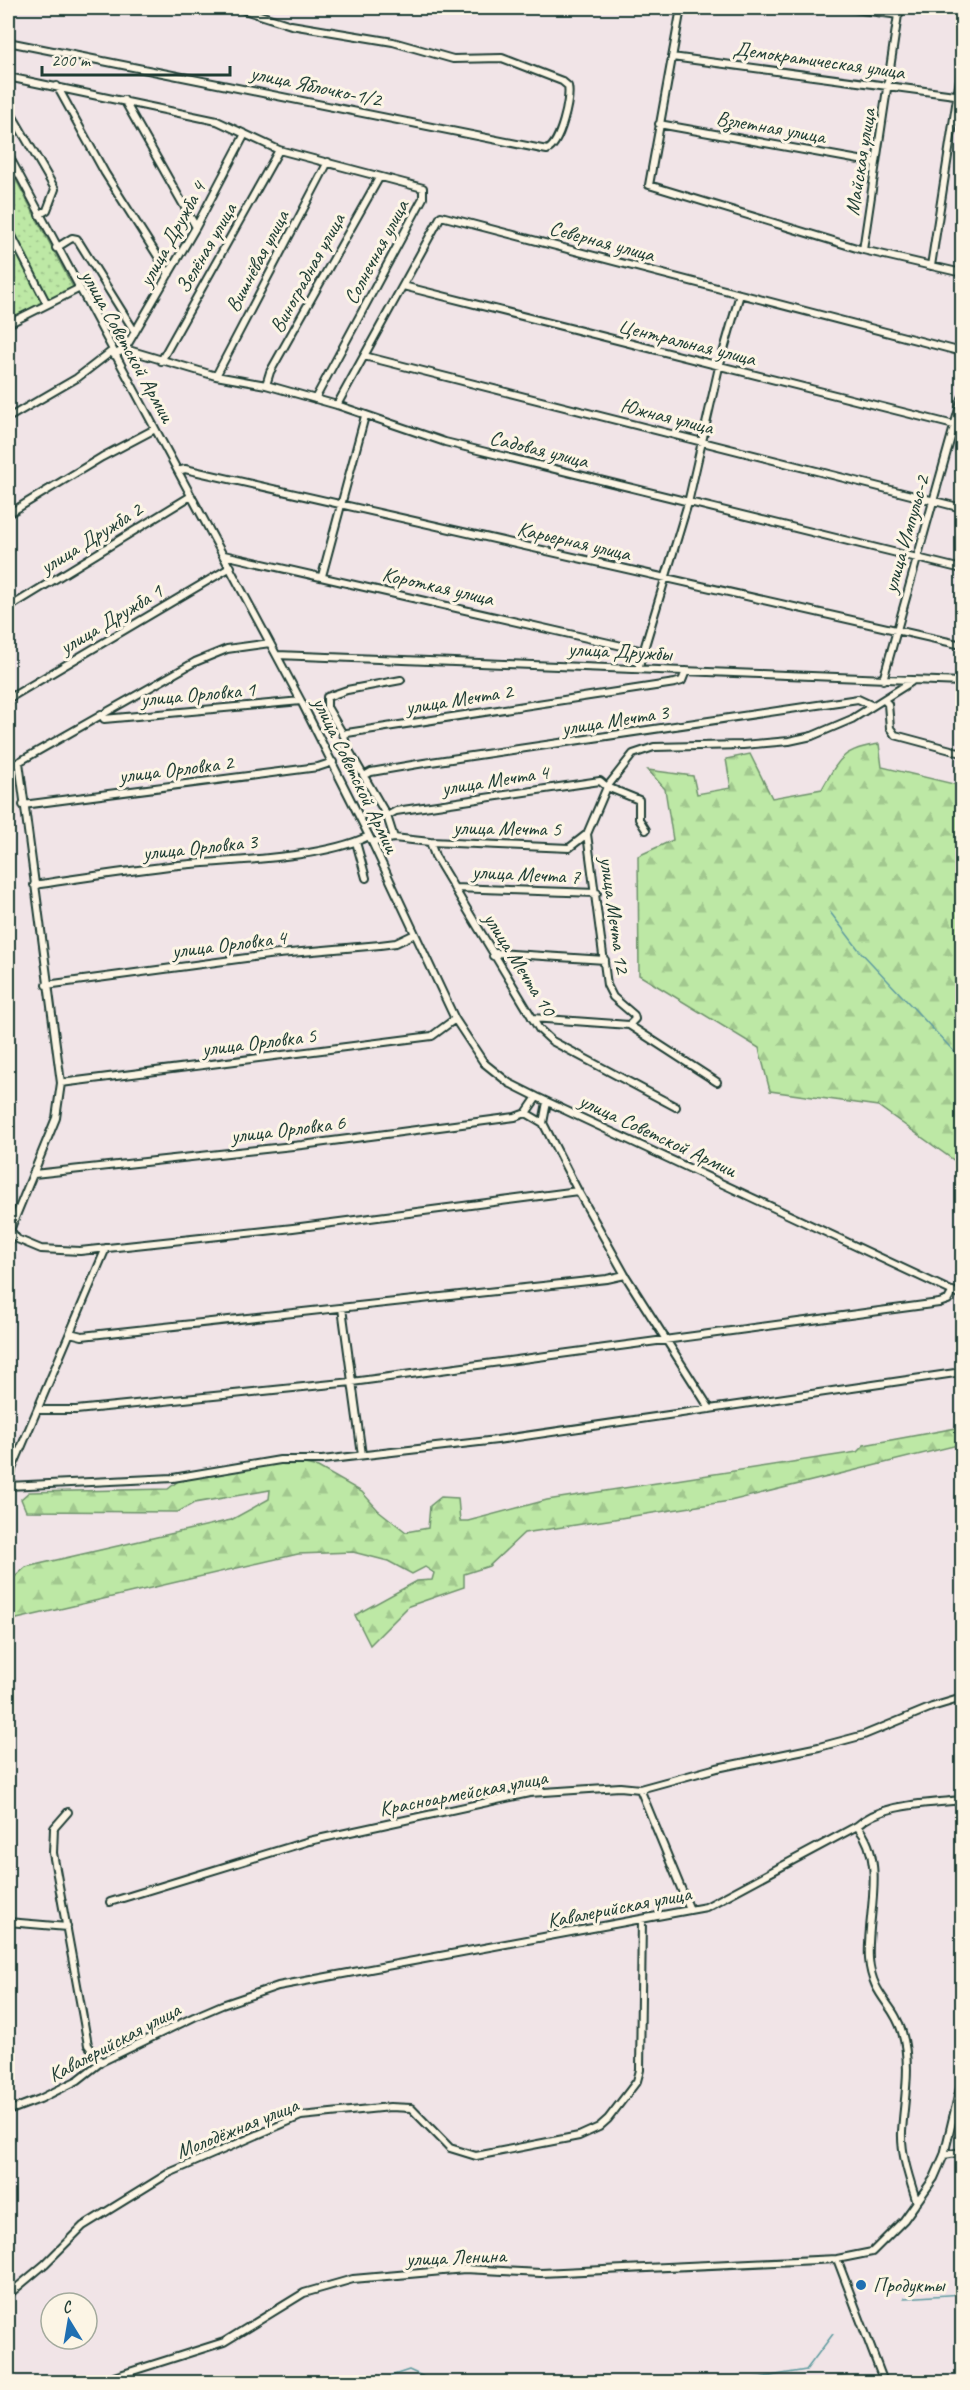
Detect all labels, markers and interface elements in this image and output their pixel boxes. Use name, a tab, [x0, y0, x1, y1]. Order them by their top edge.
street label: Демократическая улица	[732, 35, 908, 85]
scale bar	[42, 39, 230, 77]
text: 200 m	[51, 49, 92, 71]
street label: улица Яблочко-1/2	[246, 59, 385, 113]
street label: Взлетная улица	[714, 105, 830, 151]
street label: Майская улица	[839, 105, 882, 217]
street label: улица Дружба 4	[132, 175, 213, 293]
street label: Солнечная улица	[338, 194, 415, 309]
street label: Зелёная улица	[170, 197, 243, 298]
street label: Вишнёвая улица	[219, 204, 295, 316]
street label: Виноградная улица	[264, 207, 351, 337]
street label: Северная улица	[547, 215, 659, 268]
street label: улица Советской Армии	[74, 263, 182, 428]
street label: Центральная улица	[616, 312, 760, 372]
street label: Южная улица	[618, 392, 717, 440]
street label: Садовая улица	[487, 424, 593, 474]
street label: улица Импульс-2	[876, 471, 936, 598]
street label: улица Дружба 2	[33, 496, 148, 581]
street label: Карьерная улица	[515, 515, 635, 567]
street label: Короткая улица	[380, 561, 498, 612]
street label: улица Дружба 1	[53, 577, 169, 661]
street label: улица Дружбы	[566, 635, 674, 667]
street label: улица Орловка 1	[138, 676, 258, 712]
street label: улица Мечта 2	[402, 677, 516, 721]
street label: улица Советской Армии	[306, 691, 406, 859]
street label: улица Мечта 3	[558, 698, 672, 742]
street label: улица Орловка 2	[115, 749, 236, 789]
street label: улица Мечта 4	[438, 758, 553, 802]
street label: улица Мечта 5	[451, 814, 563, 842]
street label: улица Орловка 3	[139, 828, 260, 866]
street label: улица Мечта 12	[594, 853, 636, 976]
street label: улица Мечта 7	[469, 858, 582, 890]
street label: улица Мечта 10	[477, 906, 563, 1022]
street label: улица Орловка 4	[168, 924, 290, 964]
street label: улица Орловка 5	[198, 1022, 319, 1062]
street label: улица Советской Армии	[573, 1086, 742, 1184]
street label: улица Орловка 6	[227, 1109, 347, 1149]
street label: Красноармейская улица	[377, 1764, 551, 1822]
street label: Кавалерийская улица	[545, 1880, 695, 1934]
street label: Кавалерийская улица	[44, 1996, 186, 2088]
street label: Молодёжная улица	[172, 2091, 303, 2164]
street label: улица Ленина	[404, 2242, 509, 2272]
place label: Продукты	[873, 2272, 946, 2298]
marker: Продукты	[854, 2278, 868, 2292]
north arrow	[39, 2291, 99, 2351]
text: С	[61, 2296, 74, 2318]

